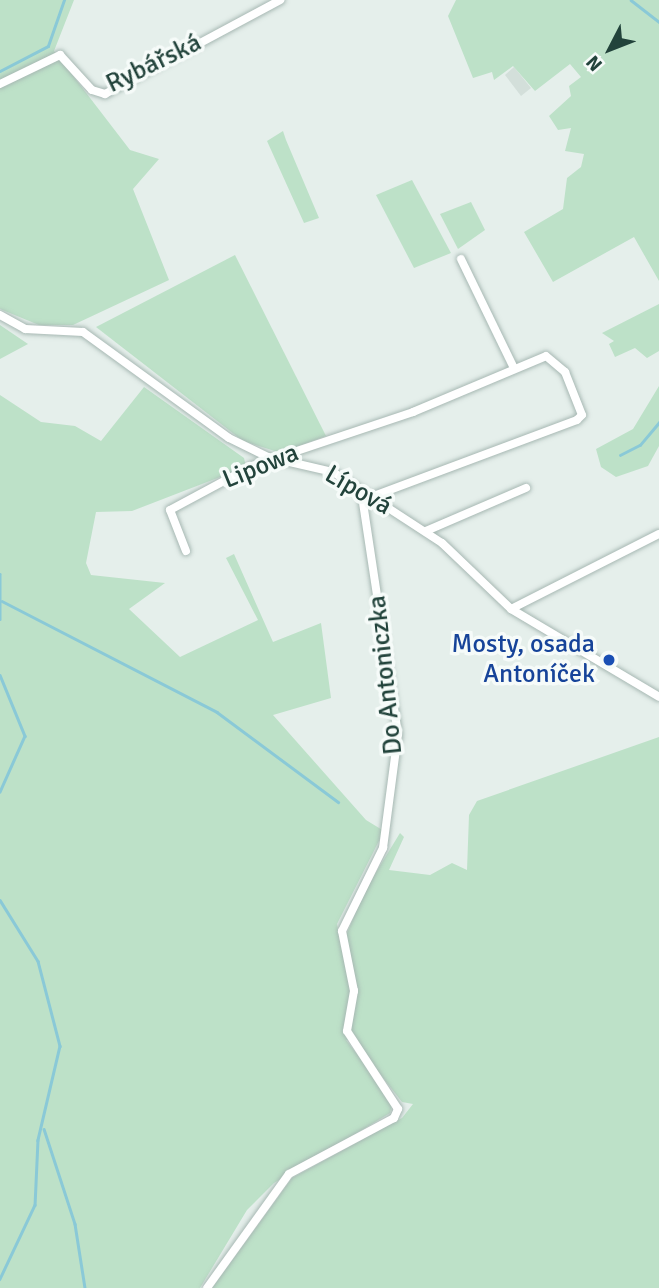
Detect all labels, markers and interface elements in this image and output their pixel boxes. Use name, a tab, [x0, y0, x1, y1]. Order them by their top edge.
north arrow	[575, 14, 645, 84]
street label: Rybářská	[101, 28, 207, 100]
text: N	[581, 50, 608, 76]
street label: Lipowa	[219, 438, 303, 496]
street label: Lípová	[319, 459, 397, 523]
street label: Do Antoniczka	[362, 594, 410, 756]
place label: Mosty, osada Antoníček	[452, 629, 595, 690]
marker: Mosty, osada Antoníček	[601, 652, 617, 668]

